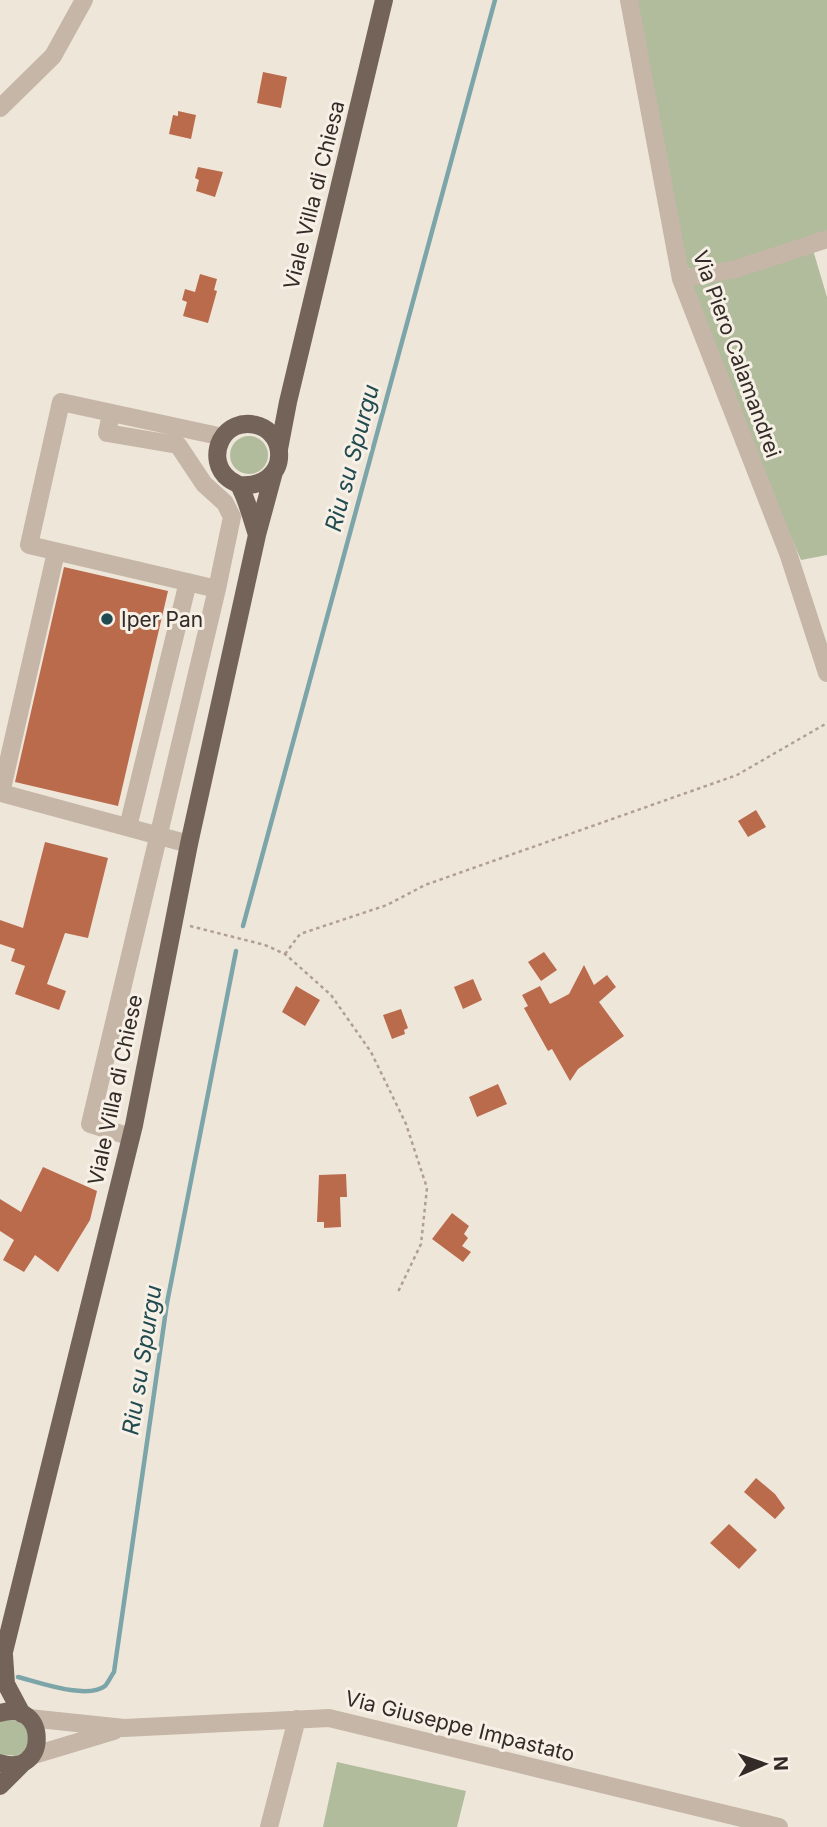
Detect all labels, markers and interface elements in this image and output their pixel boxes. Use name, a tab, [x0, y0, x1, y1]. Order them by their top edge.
street label: Viale Villa di Chiesa	[278, 98, 350, 292]
street label: Via Piero Calamandrei	[688, 247, 786, 461]
water label: Riu su Spurgu	[319, 381, 385, 535]
place label: Iper Pan	[121, 607, 203, 632]
marker: Iper Pan	[99, 611, 115, 627]
street label: Viale Villa di Chiese	[83, 992, 147, 1188]
water label: Riu su Spurgu	[116, 1283, 168, 1437]
street label: Via Giuseppe Impastato	[343, 1685, 577, 1767]
north arrow	[729, 1729, 799, 1799]
text: N	[769, 1756, 792, 1771]

